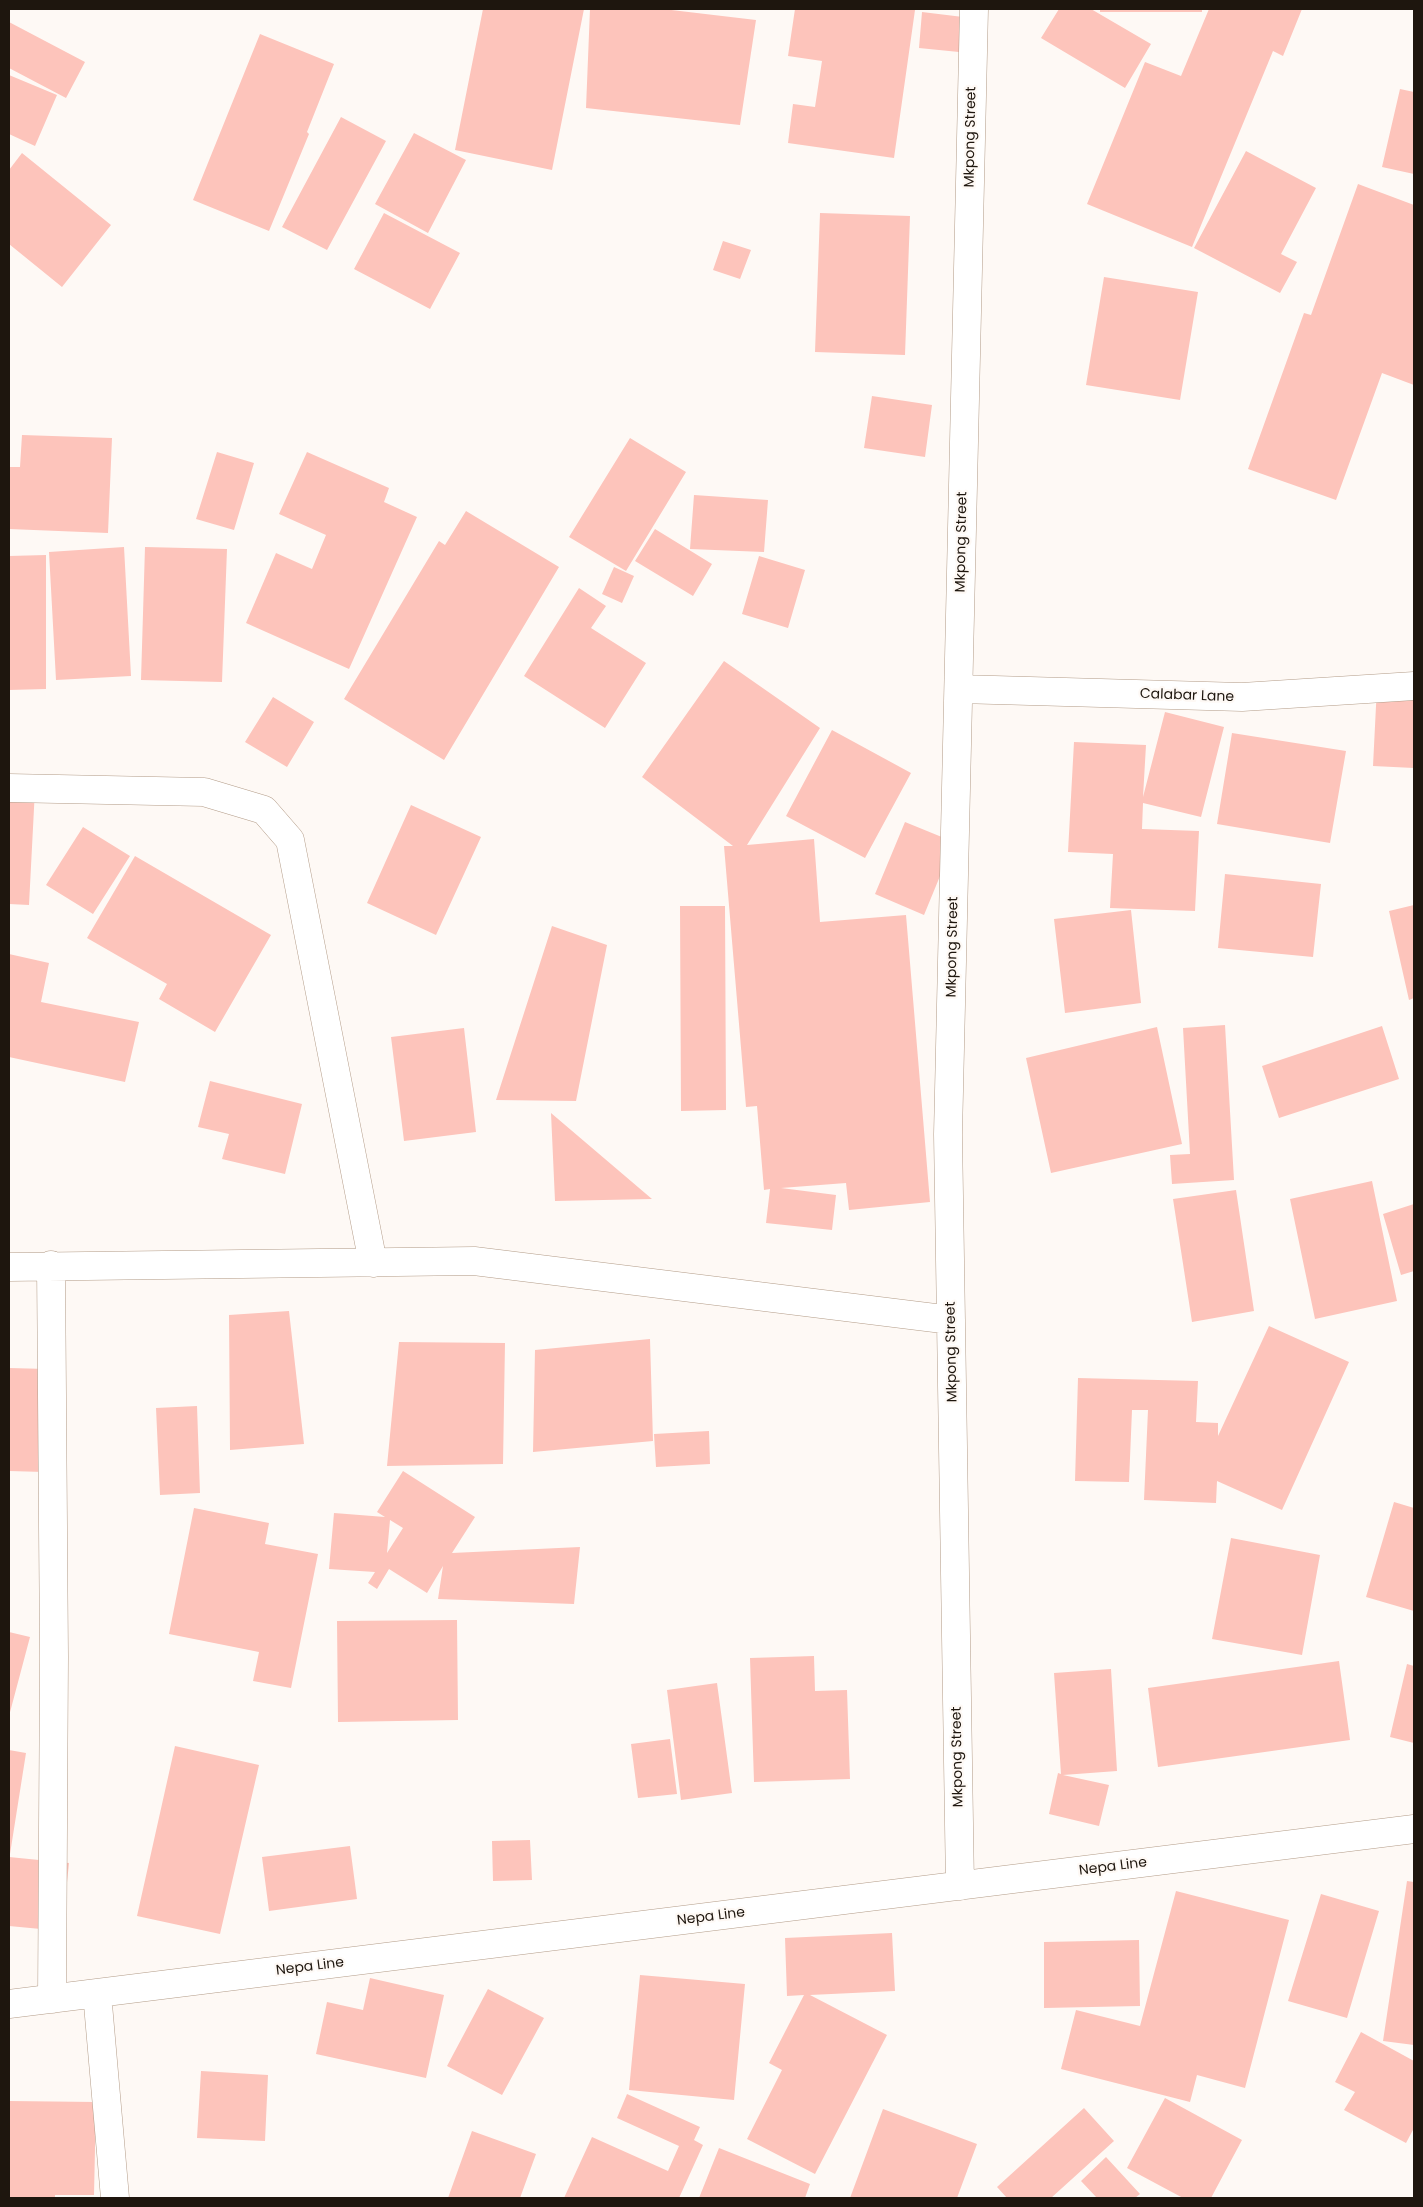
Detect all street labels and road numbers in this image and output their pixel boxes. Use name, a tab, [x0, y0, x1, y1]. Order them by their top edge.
street label: Mkpong Street	[962, 86, 980, 188]
street label: Mkpong Street	[953, 491, 971, 593]
street label: Calabar Lane	[1140, 686, 1234, 706]
street label: Mkpong Street	[944, 896, 962, 998]
street label: Mkpong Street	[943, 1301, 961, 1403]
street label: Mkpong Street	[949, 1706, 967, 1808]
street label: Nepa Line	[1078, 1854, 1148, 1880]
street label: Nepa Line	[676, 1904, 746, 1930]
street label: Nepa Line	[275, 1954, 345, 1980]

